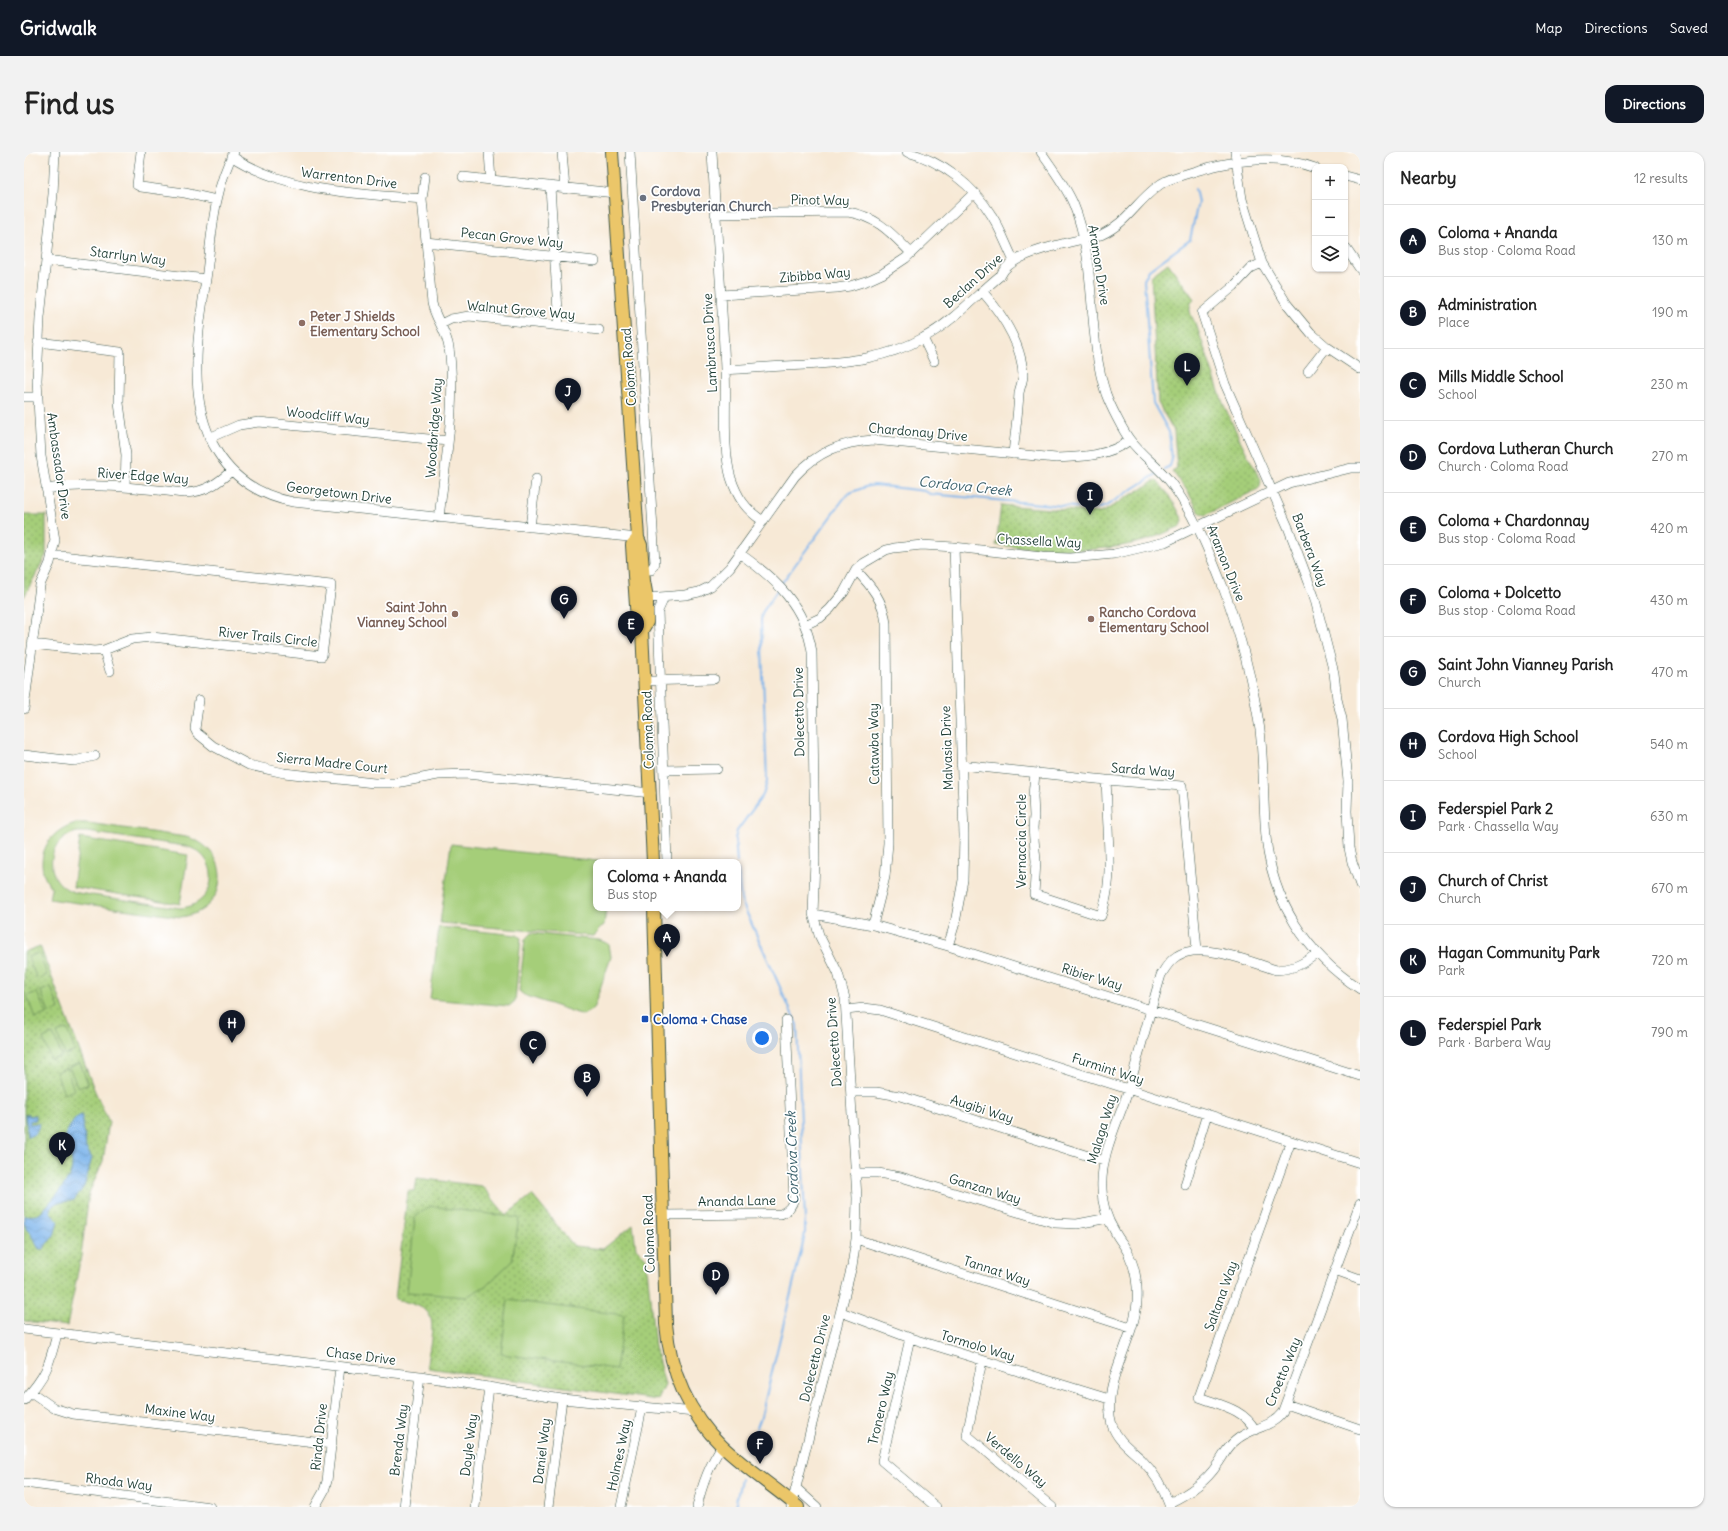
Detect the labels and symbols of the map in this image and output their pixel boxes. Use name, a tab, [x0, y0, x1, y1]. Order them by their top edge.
street label: Warrenton Drive	[300, 164, 398, 192]
place label: Cordova Presbyterian Church	[651, 183, 772, 215]
street label: Pinot Way	[790, 191, 850, 209]
marker: Cordova Presbyterian Church	[638, 193, 648, 203]
street label: Pecan Grove Way	[460, 224, 564, 252]
street label: Aramon Drive	[1084, 224, 1114, 306]
street label: Starrlyn Way	[89, 243, 167, 269]
street label: Beclan Drive	[940, 250, 1006, 312]
street label: Zibibba Way	[779, 263, 851, 287]
street label: Lambrusca Drive	[699, 293, 721, 393]
street label: Walnut Grove Way	[466, 297, 576, 323]
place label: Peter J Shields Elementary School	[310, 308, 420, 340]
marker: Peter J Shields Elementary School	[297, 318, 307, 328]
street label: Coloma Road	[618, 327, 640, 407]
pin: L	[1174, 353, 1200, 386]
street label: Woodbridge Way	[422, 377, 446, 479]
pin: J	[555, 378, 581, 411]
street label: Woodcliff Way	[285, 403, 371, 429]
street label: Ambassador Drive	[43, 412, 75, 520]
street label: Chardonay Drive	[868, 419, 968, 445]
street label: River Edge Way	[97, 464, 189, 488]
water label: Cordova Creek	[918, 472, 1013, 500]
street label: Georgetown Drive	[285, 478, 393, 508]
pin: I	[1077, 482, 1103, 515]
street label: Barbera Way	[1288, 511, 1332, 589]
street label: Aramon Drive	[1203, 522, 1249, 604]
street label: Chassella Way	[996, 530, 1082, 552]
pin: G	[551, 586, 577, 619]
place label: Saint John Vianney School	[357, 599, 447, 631]
place label: Rancho Cordova Elementary School	[1099, 604, 1209, 636]
marker: Saint John Vianney School	[450, 609, 460, 619]
pin: E	[618, 611, 644, 644]
marker: Rancho Cordova Elementary School	[1086, 614, 1096, 624]
street label: River Trails Circle	[218, 623, 318, 651]
street label: Dolecetto Drive	[790, 667, 808, 757]
street label: Coloma Road	[638, 690, 658, 769]
street label: Catawba Way	[865, 703, 883, 785]
street label: Malvasia Drive	[937, 705, 957, 791]
street label: Sierra Madre Court	[276, 749, 389, 777]
street label: Sarda Way	[1110, 759, 1176, 781]
street label: Vernaccia Circle	[1013, 794, 1030, 888]
pin: A	[654, 924, 680, 957]
street label: Ribier Way	[1059, 960, 1125, 994]
street label: Dolecetto Drive	[822, 997, 846, 1087]
pin: H	[219, 1010, 245, 1043]
place label: Coloma + Chase	[653, 1011, 747, 1028]
marker: Coloma + Chase	[640, 1014, 650, 1024]
your location	[752, 1028, 772, 1048]
pin: C	[520, 1031, 546, 1064]
street label: Furmint Way	[1070, 1049, 1146, 1089]
pin: B	[574, 1064, 600, 1097]
street label: Augibi Way	[948, 1091, 1016, 1127]
street label: Malaga Way	[1083, 1092, 1121, 1166]
water label: Cordova Creek	[781, 1110, 803, 1205]
pin: K	[49, 1132, 75, 1165]
street label: Ganzan Way	[947, 1170, 1023, 1208]
street label: Ananda Lane	[698, 1192, 776, 1210]
street label: Coloma Road	[639, 1194, 659, 1273]
street label: Tannat Way	[961, 1252, 1033, 1290]
street label: Saltana Way	[1200, 1259, 1242, 1333]
pin: D	[703, 1262, 729, 1295]
street label: Dolecetto Drive	[796, 1312, 834, 1404]
street label: Tormolo Way	[939, 1327, 1017, 1365]
street label: Croetto Way	[1261, 1335, 1305, 1409]
street label: Chase Drive	[325, 1343, 397, 1369]
street label: Tronero Way	[864, 1370, 898, 1446]
street label: Maxine Way	[144, 1400, 216, 1426]
street label: Rinda Drive	[307, 1402, 331, 1472]
street label: Brenda Way	[386, 1403, 412, 1477]
street label: Doyle Way	[457, 1413, 481, 1477]
street label: Daniel Way	[530, 1417, 554, 1485]
street label: Holmes Way	[603, 1417, 635, 1493]
street label: Verdello Way	[981, 1429, 1051, 1491]
pin: F	[747, 1431, 773, 1464]
street label: Rhoda Way	[85, 1469, 153, 1495]

